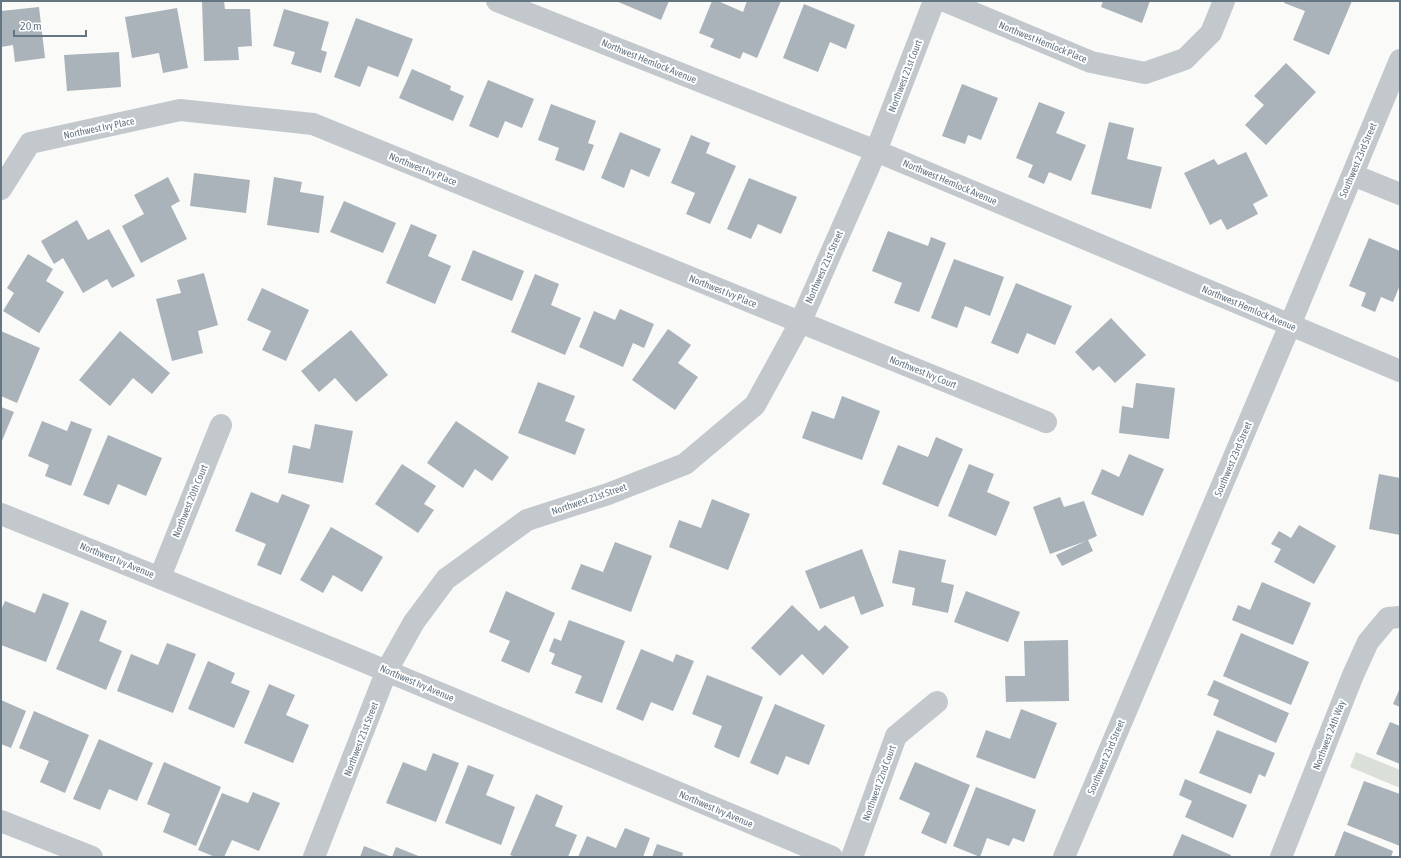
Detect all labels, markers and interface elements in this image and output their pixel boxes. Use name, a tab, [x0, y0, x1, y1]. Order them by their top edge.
scale bar	[14, 12, 86, 38]
text: 20 m	[20, 19, 42, 33]
street label: Northwest Hemlock Place	[997, 19, 1089, 65]
street label: Northwest Hemlock Avenue	[600, 37, 698, 85]
street label: Northwest 21st Court	[886, 38, 924, 114]
street label: Northwest Ivy Place	[63, 115, 136, 141]
street label: Southwest 23rd Street	[1337, 121, 1379, 199]
street label: Northwest Ivy Place	[388, 150, 459, 188]
street label: Northwest Hemlock Avenue	[901, 157, 999, 207]
street label: Northwest 21st Street	[803, 229, 845, 305]
street label: Northwest Ivy Place	[688, 272, 759, 310]
street label: Northwest Hemlock Avenue	[1200, 283, 1298, 333]
street label: Northwest Ivy Court	[888, 354, 958, 390]
street label: Southwest 23rd Street	[1212, 420, 1254, 498]
street label: Northwest 20th Court	[170, 463, 210, 539]
street label: Northwest 21st Street	[550, 481, 628, 517]
street label: Northwest Ivy Avenue	[78, 540, 156, 580]
street label: Northwest Ivy Avenue	[378, 662, 456, 704]
street label: Northwest 24th Way	[1311, 699, 1347, 771]
street label: Northwest 21st Street	[342, 700, 380, 778]
street label: Southwest 23rd Street	[1085, 718, 1127, 796]
street label: Northwest 22nd Court	[860, 744, 898, 822]
street label: Northwest Ivy Avenue	[677, 788, 755, 830]

